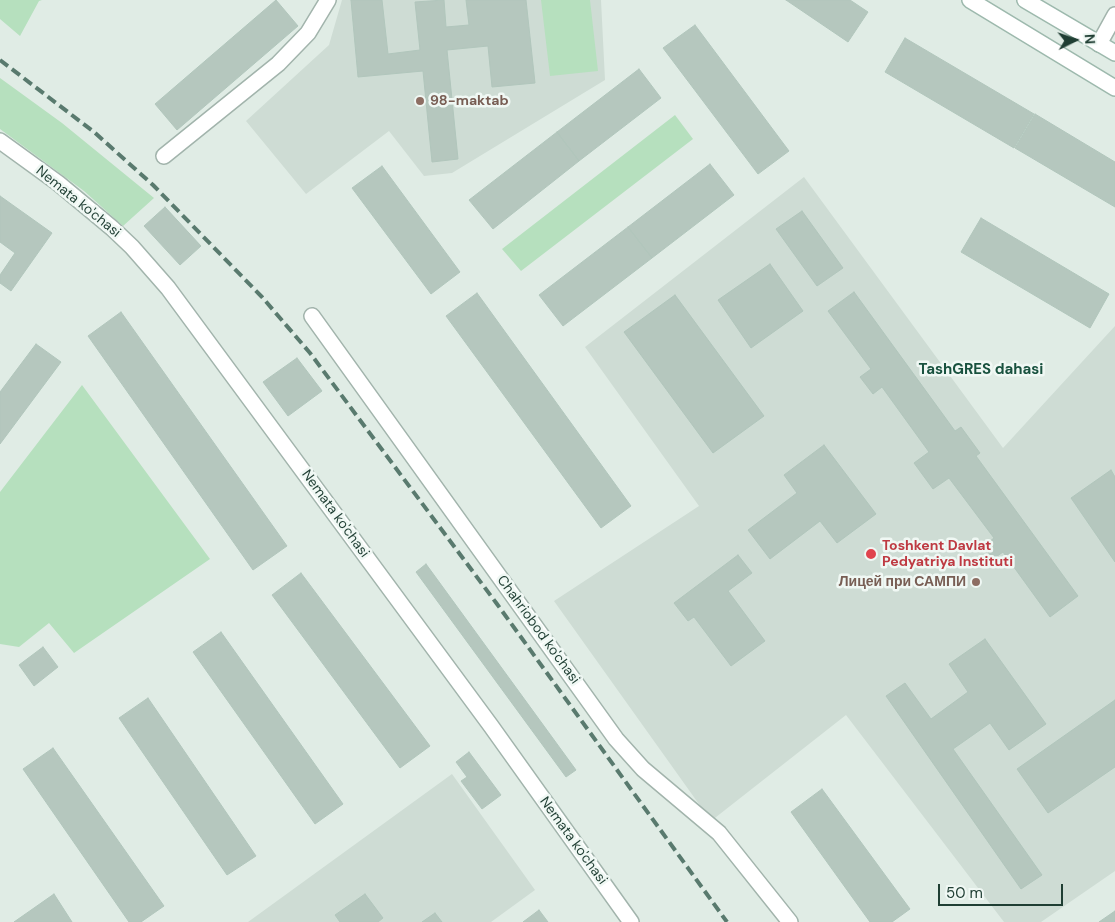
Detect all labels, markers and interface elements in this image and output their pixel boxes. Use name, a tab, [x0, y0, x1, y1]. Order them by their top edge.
north arrow	[1050, 15, 1100, 65]
text: N	[1081, 33, 1099, 45]
place label: 98-maktab	[430, 93, 509, 109]
marker: 98-maktab	[414, 95, 426, 107]
street label: Nemata ko'chasi	[32, 163, 124, 241]
district label: TashGRES dahasi	[919, 361, 1043, 379]
street label: Nemata ko'chasi	[298, 467, 372, 561]
place label: Toshkent Davlat Pedyatriya Instituti	[882, 538, 1013, 570]
marker: Toshkent Davlat Pedyatriya Instituti	[864, 547, 878, 561]
street label: Chahriobod ko'chasi	[493, 572, 583, 688]
place label: Лицей при САМПИ	[839, 574, 966, 590]
marker: Лицей при САМПИ	[970, 576, 982, 588]
street label: Nemata ko'chasi	[536, 794, 610, 888]
scale bar	[940, 874, 1065, 906]
text: 50 m	[946, 883, 983, 903]

